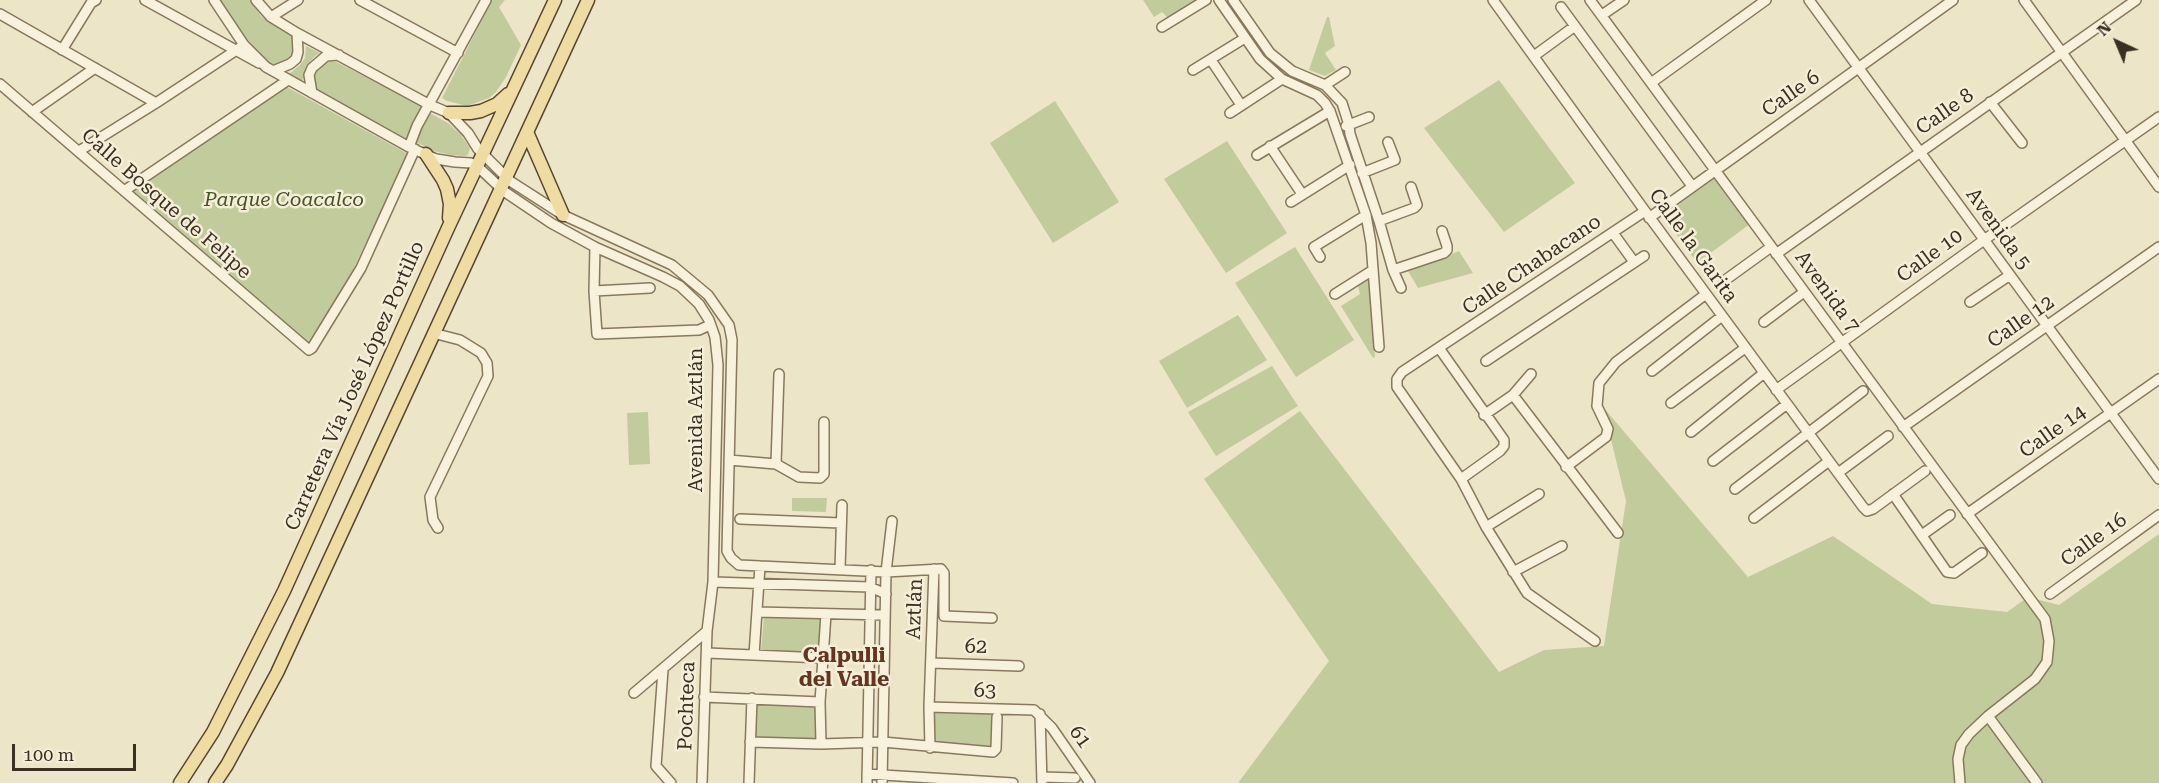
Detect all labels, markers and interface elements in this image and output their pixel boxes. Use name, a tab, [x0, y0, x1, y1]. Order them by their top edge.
north arrow	[2087, 12, 2147, 72]
text: N	[2093, 18, 2115, 40]
street label: Calle 6	[1758, 66, 1824, 122]
street label: Calle 8	[1912, 84, 1978, 140]
street label: Calle Bosque de Felipe	[76, 124, 256, 284]
street label: Calle la Garita	[1644, 184, 1742, 308]
street label: Avenida 5	[1960, 184, 2036, 274]
park label: Parque Coacalco	[204, 188, 364, 212]
street label: Calle Chabacano	[1458, 210, 1606, 320]
street label: Calle 10	[1892, 224, 1968, 288]
street label: Carretera Vía José López Portillo	[280, 238, 430, 534]
street label: Avenida 7	[1789, 247, 1865, 337]
street label: Calle 12	[1983, 290, 2059, 354]
street label: Avenida Aztlán	[684, 348, 708, 492]
street label: Calle 14	[2015, 400, 2091, 464]
street label: Calle 16	[2056, 508, 2132, 572]
street label: Aztlán	[902, 578, 928, 640]
street label: 62	[964, 635, 988, 659]
district label: Calpulli del Valle	[799, 643, 889, 693]
street label: Pochteca	[673, 661, 701, 751]
street label: 63	[973, 679, 997, 703]
street label: 61	[1064, 721, 1096, 753]
scale bar	[15, 732, 140, 770]
text: 100 m	[23, 744, 74, 765]

